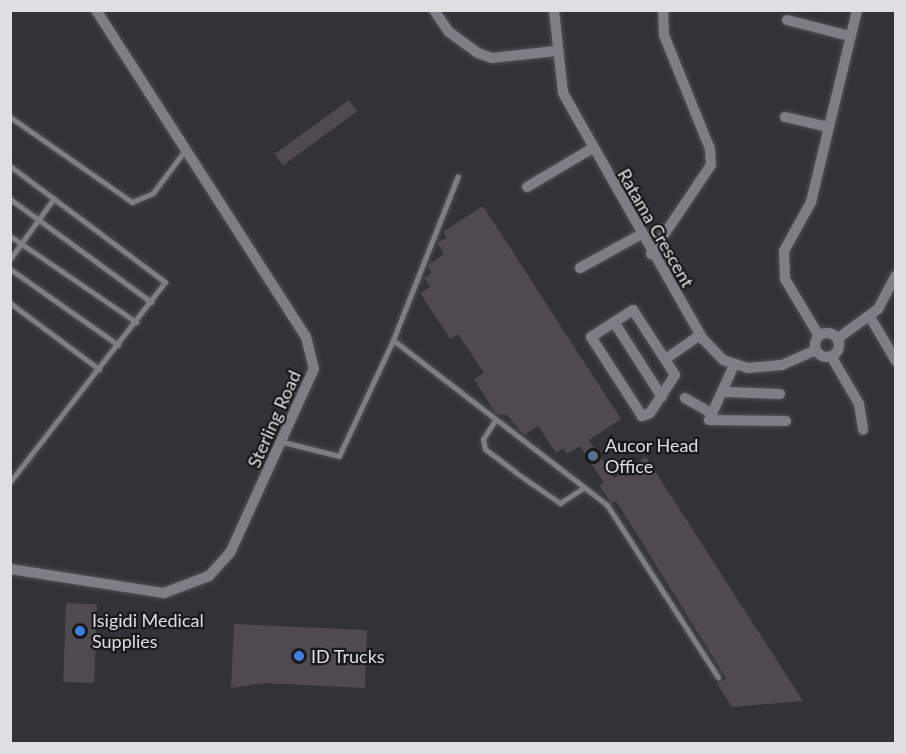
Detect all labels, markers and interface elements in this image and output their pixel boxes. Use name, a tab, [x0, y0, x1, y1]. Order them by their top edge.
street label: Ratama Crescent	[613, 165, 699, 291]
street label: Sterling Road	[243, 367, 305, 471]
place label: Aucor Head Office	[605, 435, 699, 478]
marker: Aucor Head Office	[586, 449, 600, 463]
place label: Isigidi Medical Supplies	[92, 610, 204, 652]
marker: Isigidi Medical Supplies	[73, 624, 87, 638]
place label: ID Trucks	[311, 645, 385, 667]
marker: ID Trucks	[292, 649, 306, 663]

